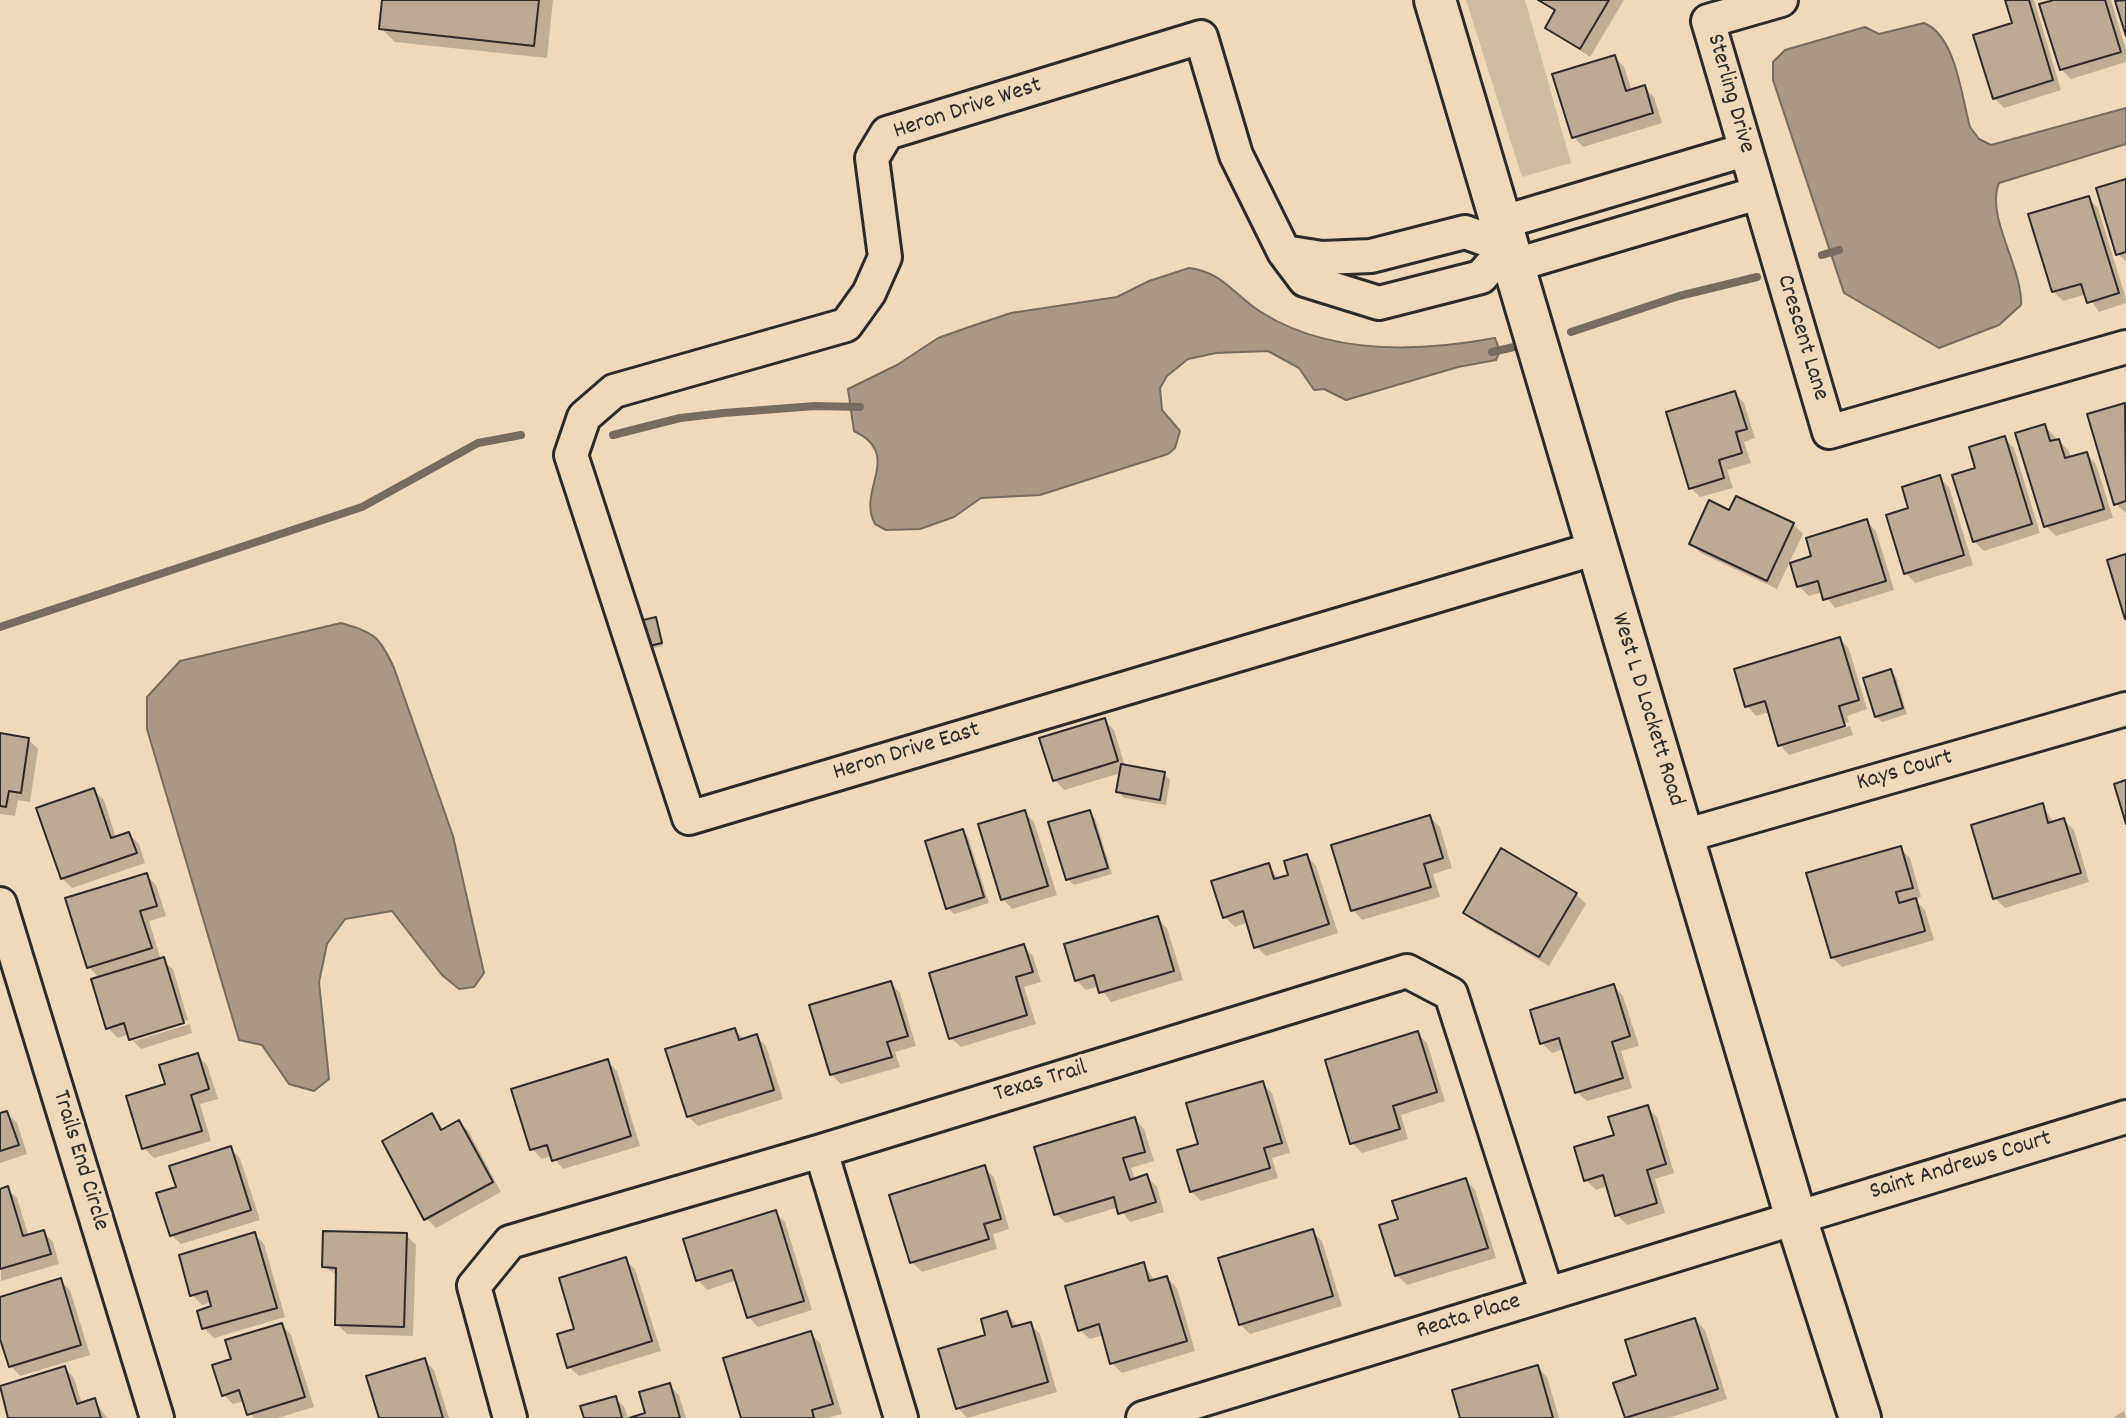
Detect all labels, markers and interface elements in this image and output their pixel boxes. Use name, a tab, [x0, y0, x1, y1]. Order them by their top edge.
street label: Sterling Drive	[1698, 31, 1760, 157]
street label: Heron Drive West	[890, 73, 1046, 147]
street label: Crescent Lane	[1768, 272, 1834, 404]
street label: West L D Lockett Road	[1603, 610, 1689, 810]
street label: Heron Drive East	[830, 717, 984, 789]
street label: Kays Court	[1854, 745, 1956, 799]
street label: Texas Trail	[991, 1055, 1091, 1111]
street label: Trails End Circle	[44, 1087, 114, 1235]
street label: Saint Andrews Court	[1867, 1126, 2055, 1208]
street label: Reata Place	[1414, 1289, 1524, 1347]

